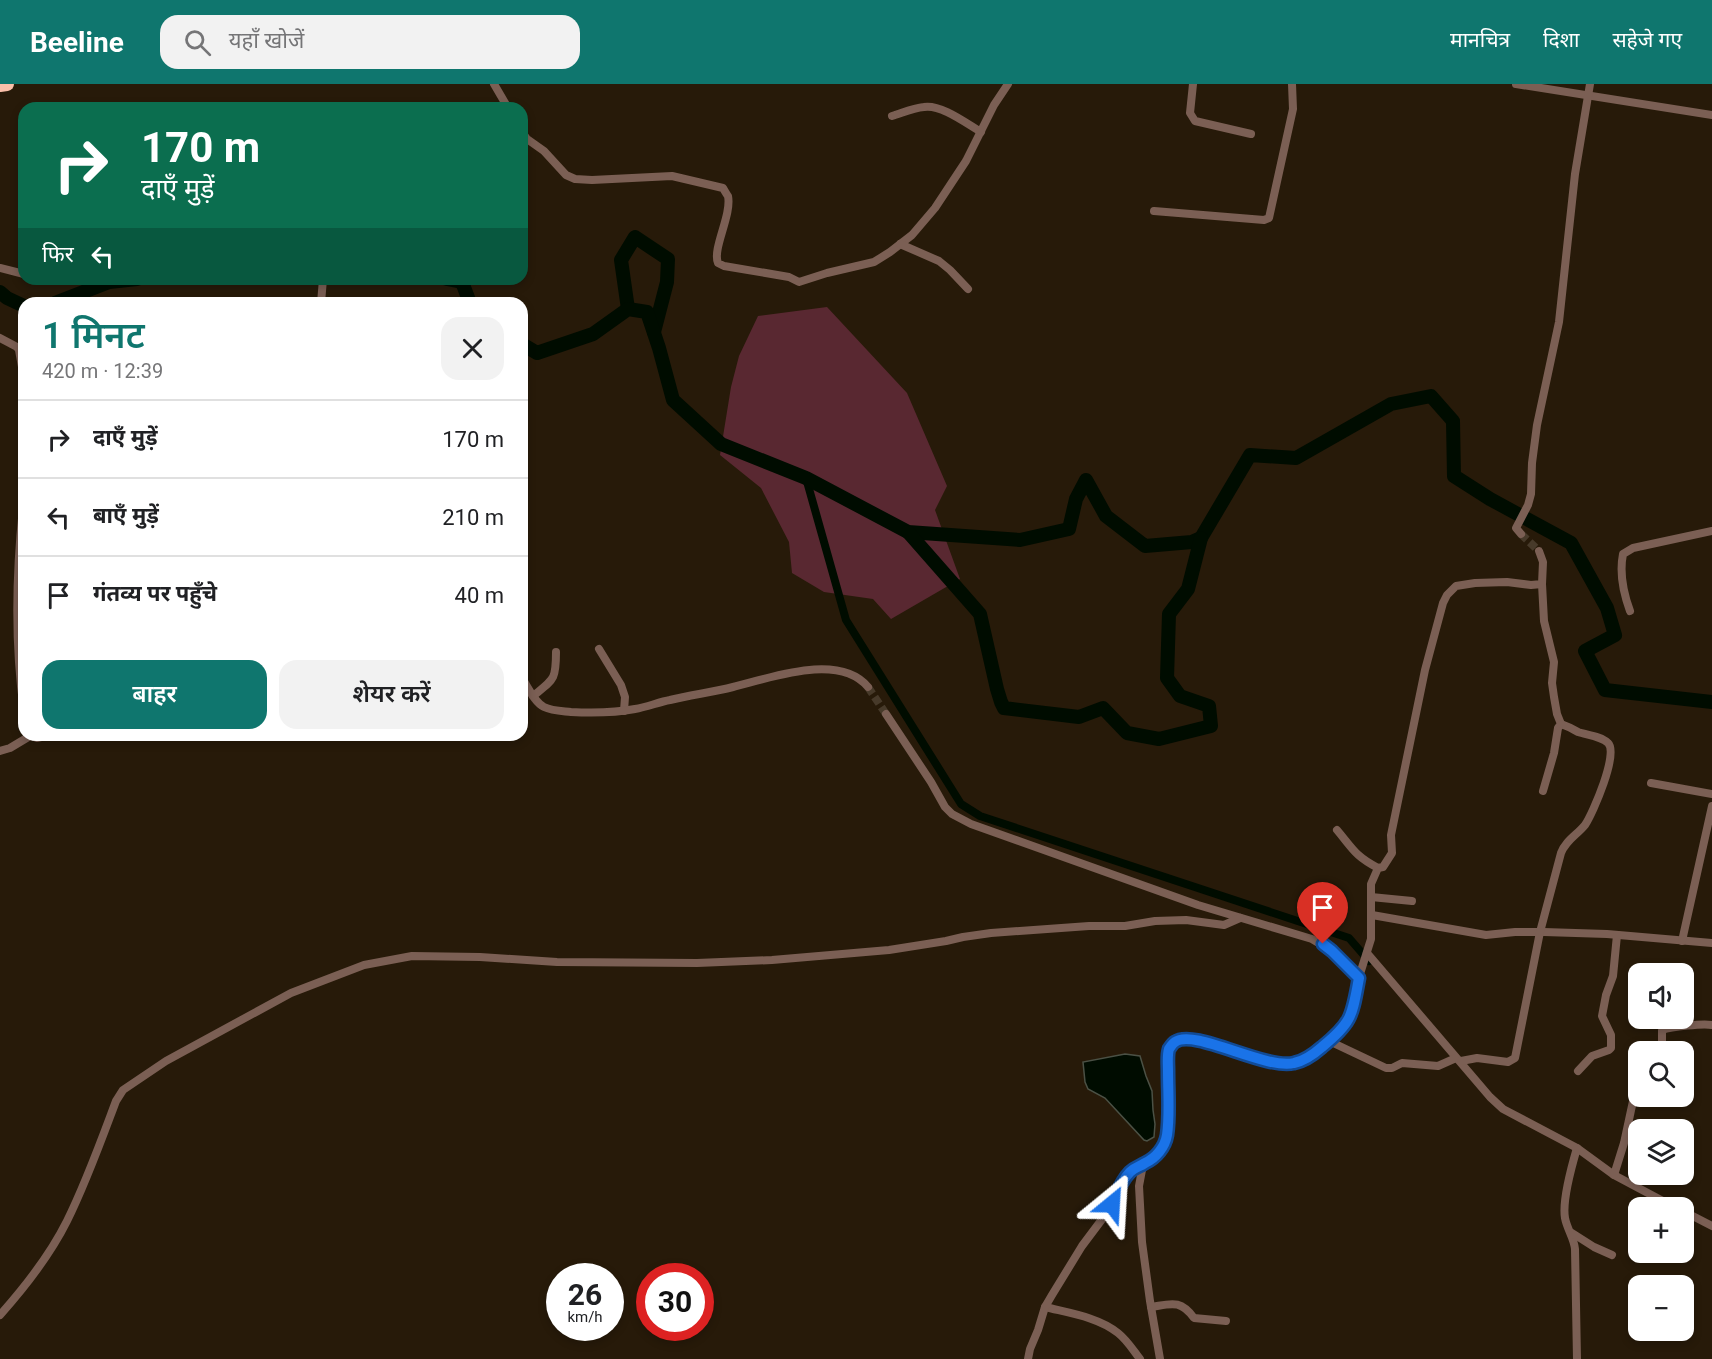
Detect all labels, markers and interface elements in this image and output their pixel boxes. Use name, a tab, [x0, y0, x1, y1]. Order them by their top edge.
search box	[160, 15, 580, 69]
text: Beeline	[30, 26, 124, 59]
icon: search	[181, 26, 214, 59]
text: यहाँ खोजें	[229, 28, 304, 53]
text: मानचित्र	[1450, 28, 1510, 52]
text: दिशा	[1543, 28, 1579, 52]
text: सहेजे गए	[1612, 28, 1682, 52]
text: 170 m	[141, 123, 260, 172]
icon: right	[42, 126, 120, 204]
text: दाएँ मुड़ें	[141, 173, 215, 205]
icon: left	[86, 240, 119, 273]
text: फिर	[42, 242, 74, 267]
text: 1 मिनट	[42, 315, 145, 357]
button: close	[441, 317, 504, 380]
text: 420 m · 12:39	[42, 359, 163, 383]
icon: right	[42, 423, 75, 456]
text: दाएँ मुड़ें	[93, 425, 158, 450]
text: 170 m	[442, 427, 504, 452]
icon: left	[42, 501, 75, 534]
text: बाएँ मुड़ें	[93, 503, 159, 528]
text: 210 m	[442, 505, 504, 530]
icon: arrive	[42, 579, 75, 612]
text: गंतव्य पर पहुँचे	[93, 581, 217, 606]
text: 40 m	[455, 583, 504, 608]
button: बाहर	[42, 660, 267, 729]
button: शेयर करें	[279, 660, 504, 729]
pin	[1297, 882, 1348, 944]
icon: arrive	[1306, 891, 1339, 924]
map controls	[1628, 963, 1694, 1341]
button: sound	[1628, 963, 1694, 1029]
button: search	[1628, 1041, 1694, 1107]
button: layers	[1628, 1119, 1694, 1185]
position arrow	[1080, 1172, 1144, 1236]
button: +	[1628, 1197, 1694, 1263]
speed limit sign: 30	[636, 1263, 714, 1341]
button: −	[1628, 1275, 1694, 1341]
text: 26	[568, 1277, 602, 1312]
text: km/h	[567, 1308, 603, 1326]

